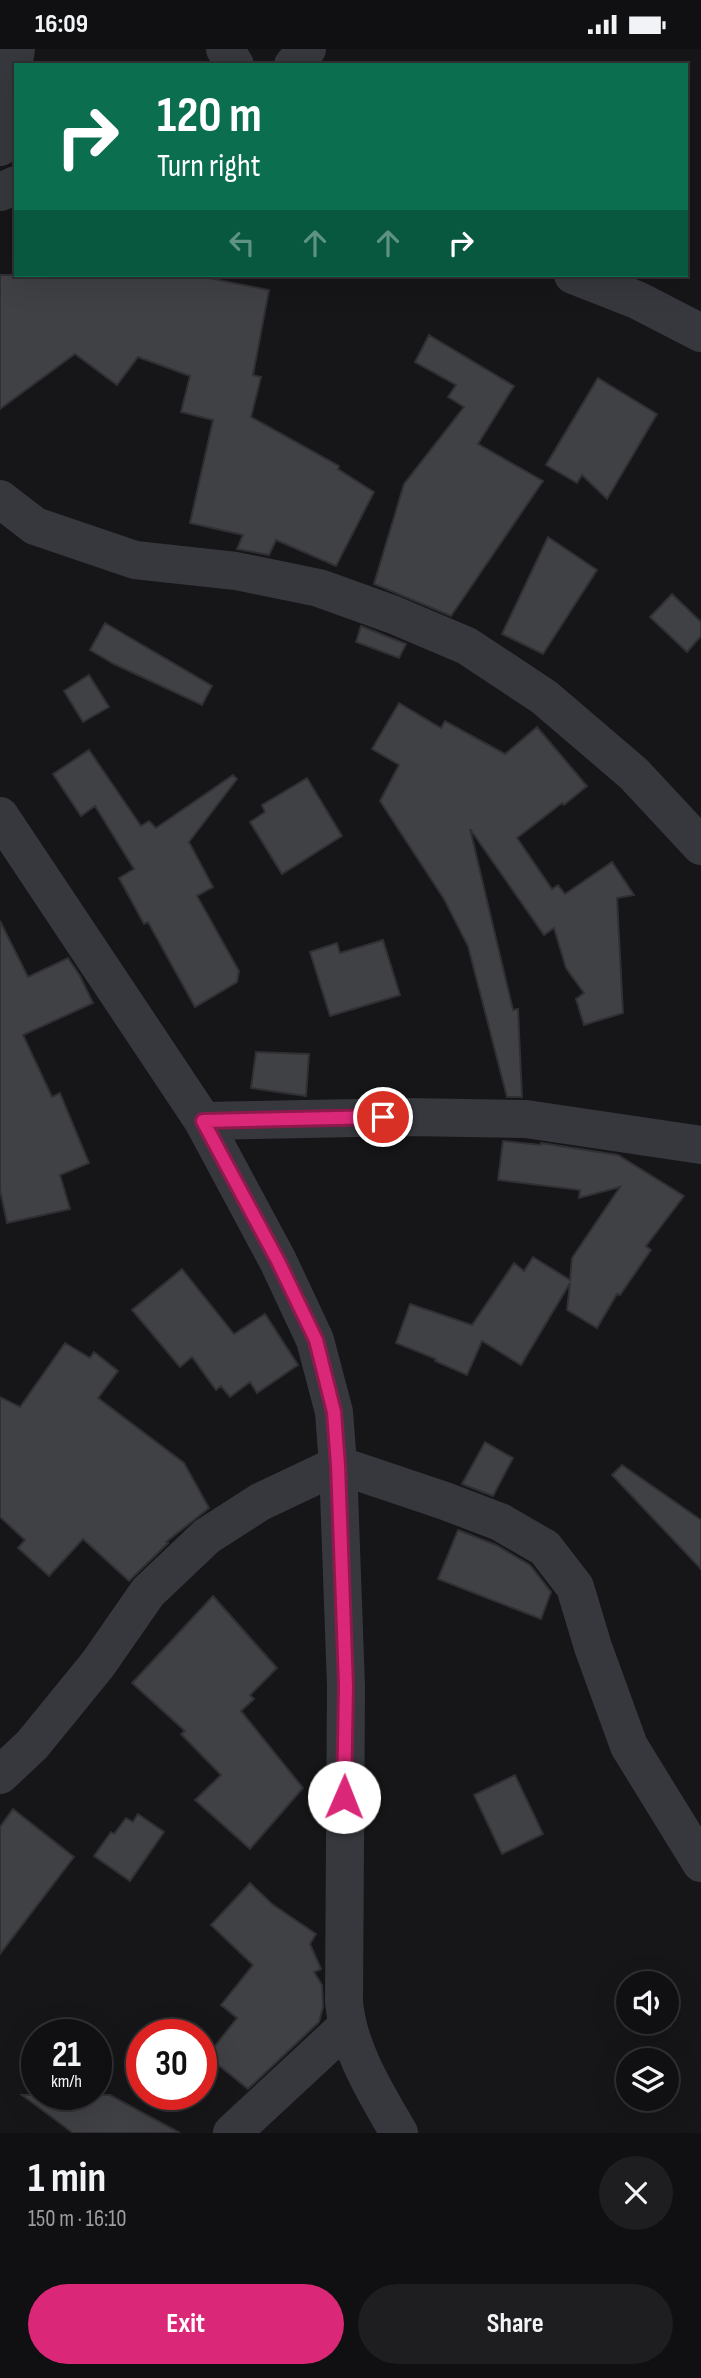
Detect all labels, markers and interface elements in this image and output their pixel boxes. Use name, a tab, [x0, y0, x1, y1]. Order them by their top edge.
text: 16:09	[35, 9, 88, 40]
text: 120 m	[157, 87, 262, 146]
icon: right	[42, 91, 133, 182]
text: Turn right	[157, 147, 261, 186]
icon: left	[223, 224, 261, 262]
icon: ahead	[296, 224, 334, 262]
icon: ahead	[369, 224, 407, 262]
icon: right	[442, 224, 480, 262]
pin	[353, 1087, 413, 1147]
icon: arrive	[364, 1098, 402, 1136]
position arrow	[307, 1760, 381, 1834]
map controls	[616, 1971, 679, 2111]
button: sound	[616, 1971, 679, 2034]
speed limit sign: 30	[126, 2019, 217, 2110]
text: 21	[52, 2034, 81, 2077]
button: layers	[616, 2048, 679, 2111]
text: km/h	[51, 2071, 82, 2092]
text: 1 min	[28, 2153, 106, 2204]
button: close	[599, 2156, 673, 2230]
text: 150 m · 16:10	[28, 2205, 127, 2233]
button: Exit	[28, 2284, 344, 2364]
button: Share	[358, 2284, 673, 2364]

